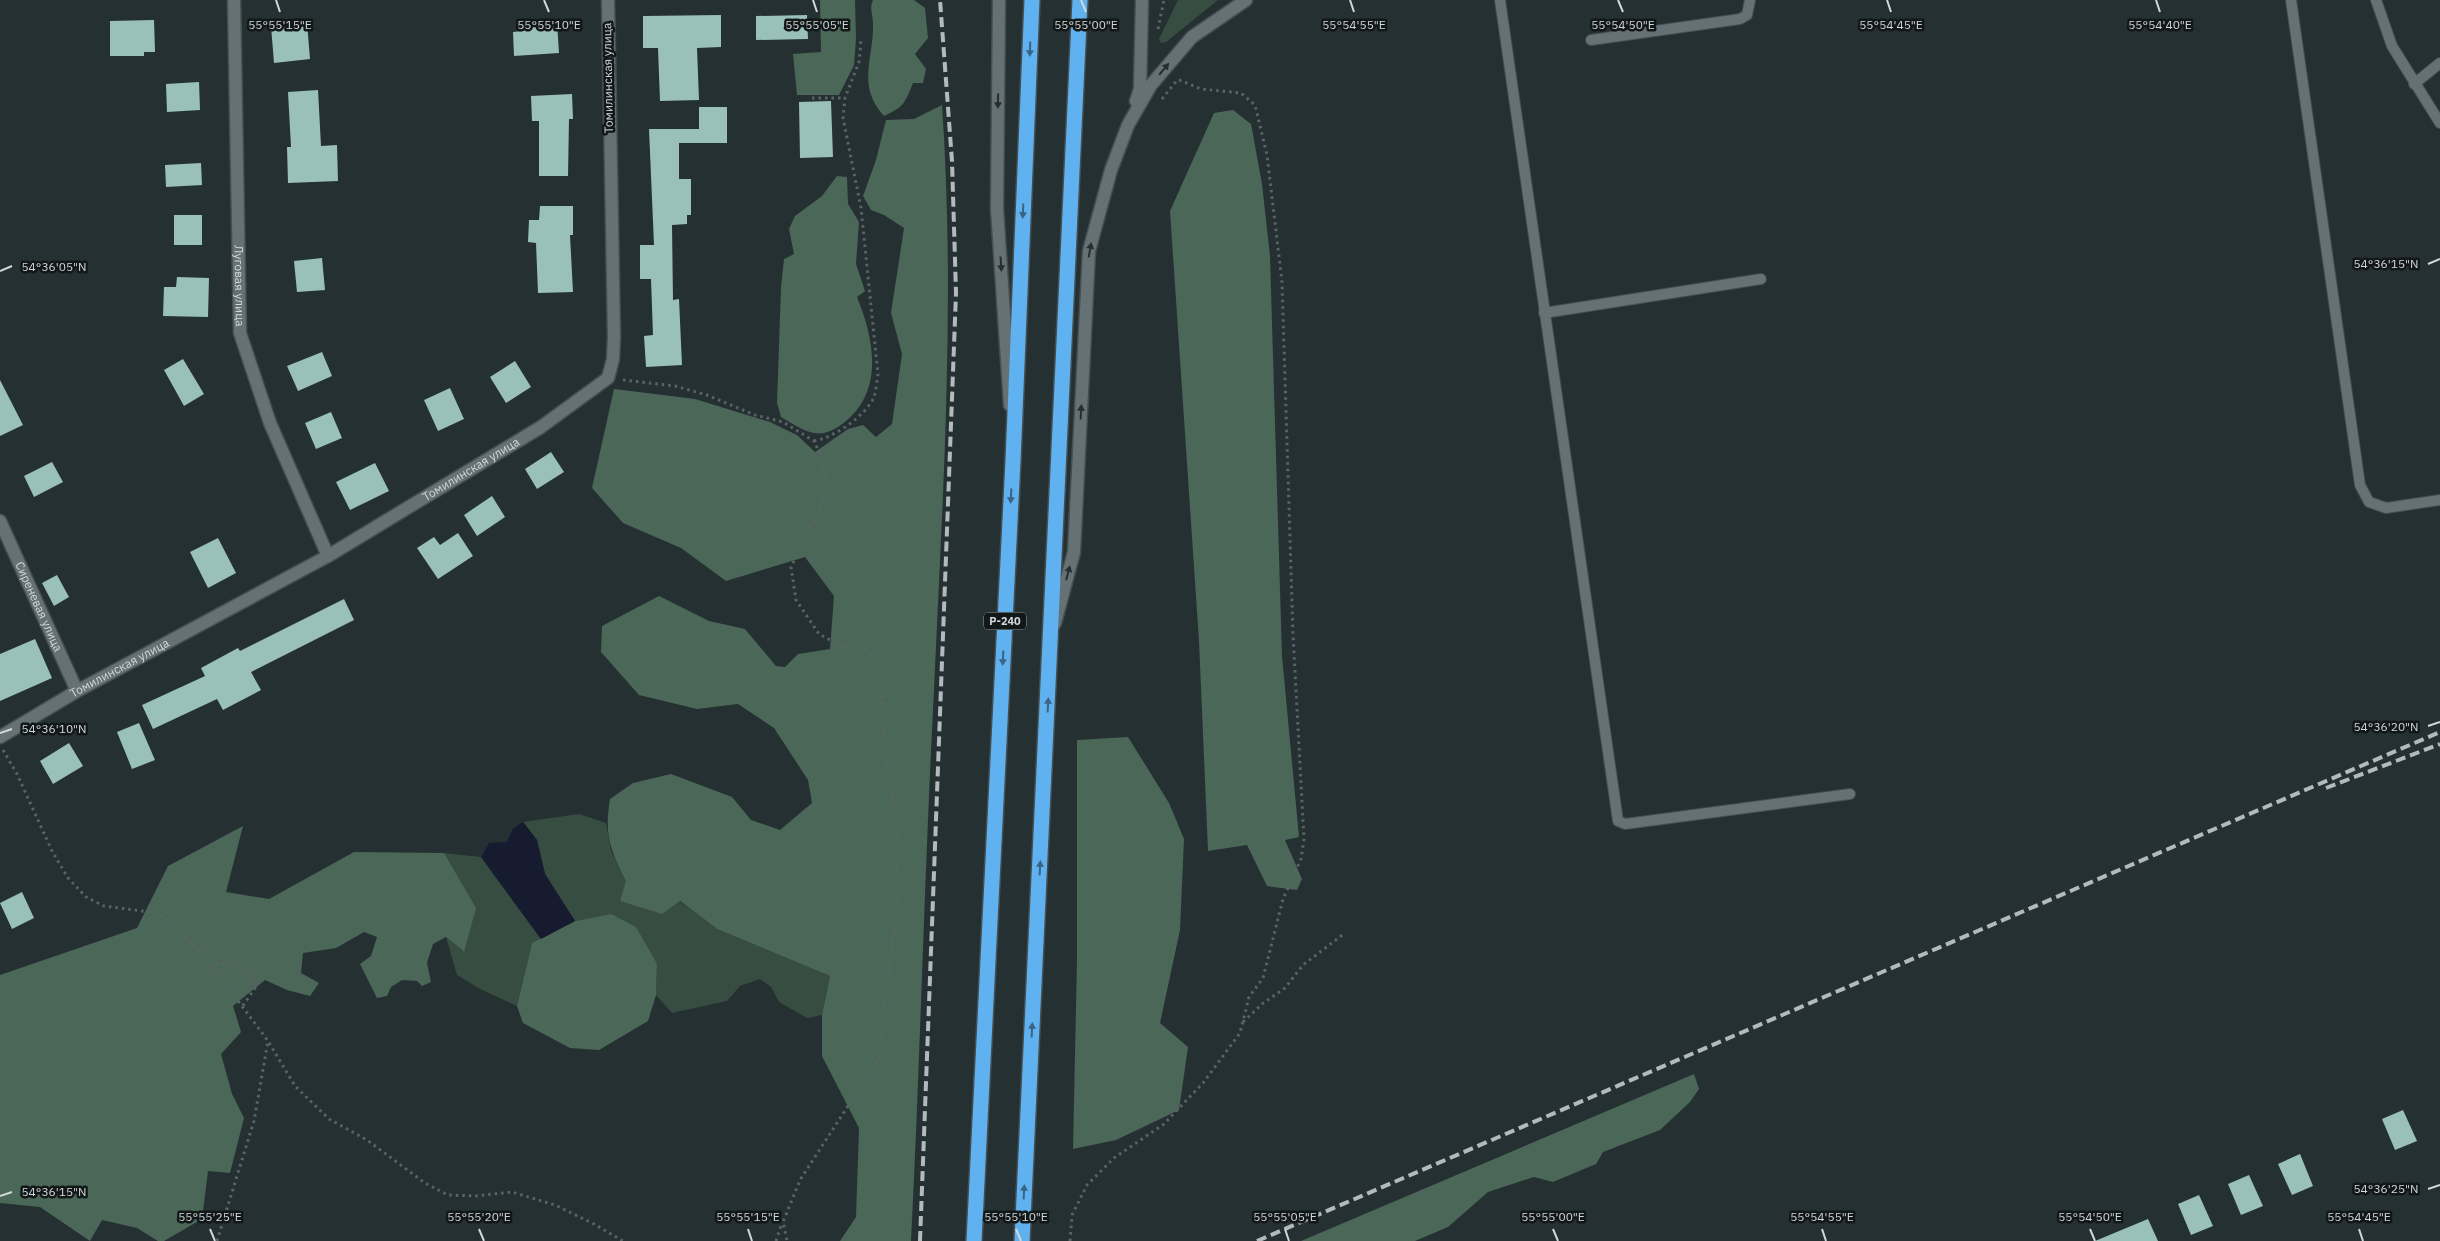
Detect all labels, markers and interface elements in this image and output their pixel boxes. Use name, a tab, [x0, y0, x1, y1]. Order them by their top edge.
text: 55°55'15"E	[248, 17, 312, 32]
text: 55°55'10"E	[517, 17, 581, 32]
text: 55°55'05"E	[785, 17, 849, 32]
text: 55°55'00"E	[1054, 17, 1118, 32]
text: 55°54'55"E	[1322, 17, 1386, 32]
text: 55°54'50"E	[1591, 17, 1655, 32]
text: 55°54'45"E	[1859, 17, 1923, 32]
text: 55°54'40"E	[2128, 17, 2192, 32]
street label: Томилинская улица	[599, 22, 616, 133]
one-way arrow	[1025, 41, 1033, 57]
one-way arrow	[1159, 63, 1170, 76]
one-way arrow	[994, 93, 1002, 109]
one-way arrow	[1019, 203, 1027, 219]
one-way arrow	[1086, 241, 1094, 257]
street label: Луговая улица	[231, 245, 248, 327]
one-way arrow	[997, 256, 1005, 272]
text: 54°36'15"N	[2353, 256, 2419, 271]
text: 54°36'05"N	[21, 259, 87, 274]
one-way arrow	[1078, 403, 1086, 419]
street label: Томилинская улица	[420, 434, 523, 504]
one-way arrow	[1007, 488, 1015, 504]
street label: Сиреневая улица	[12, 559, 66, 654]
one-way arrow	[1065, 566, 1073, 581]
road number: Р-240	[984, 612, 1026, 630]
street label: Томилинская улица	[67, 635, 172, 701]
one-way arrow	[999, 650, 1007, 666]
one-way arrow	[1044, 697, 1052, 713]
text: 54°36'20"N	[2353, 719, 2419, 734]
text: 54°36'10"N	[21, 721, 87, 736]
one-way arrow	[1036, 859, 1044, 875]
one-way arrow	[1029, 1022, 1037, 1038]
text: 54°36'25"N	[2353, 1181, 2419, 1196]
text: 54°36'15"N	[21, 1184, 87, 1199]
one-way arrow	[1021, 1184, 1029, 1200]
text: 55°55'25"E	[178, 1209, 242, 1224]
text: 55°55'20"E	[447, 1209, 511, 1224]
text: 55°55'15"E	[716, 1209, 780, 1224]
text: 55°55'10"E	[984, 1209, 1048, 1224]
text: 55°55'05"E	[1253, 1209, 1317, 1224]
text: 55°55'00"E	[1521, 1209, 1585, 1224]
text: 55°54'55"E	[1790, 1209, 1854, 1224]
text: 55°54'50"E	[2058, 1209, 2122, 1224]
text: 55°54'45"E	[2327, 1209, 2391, 1224]

